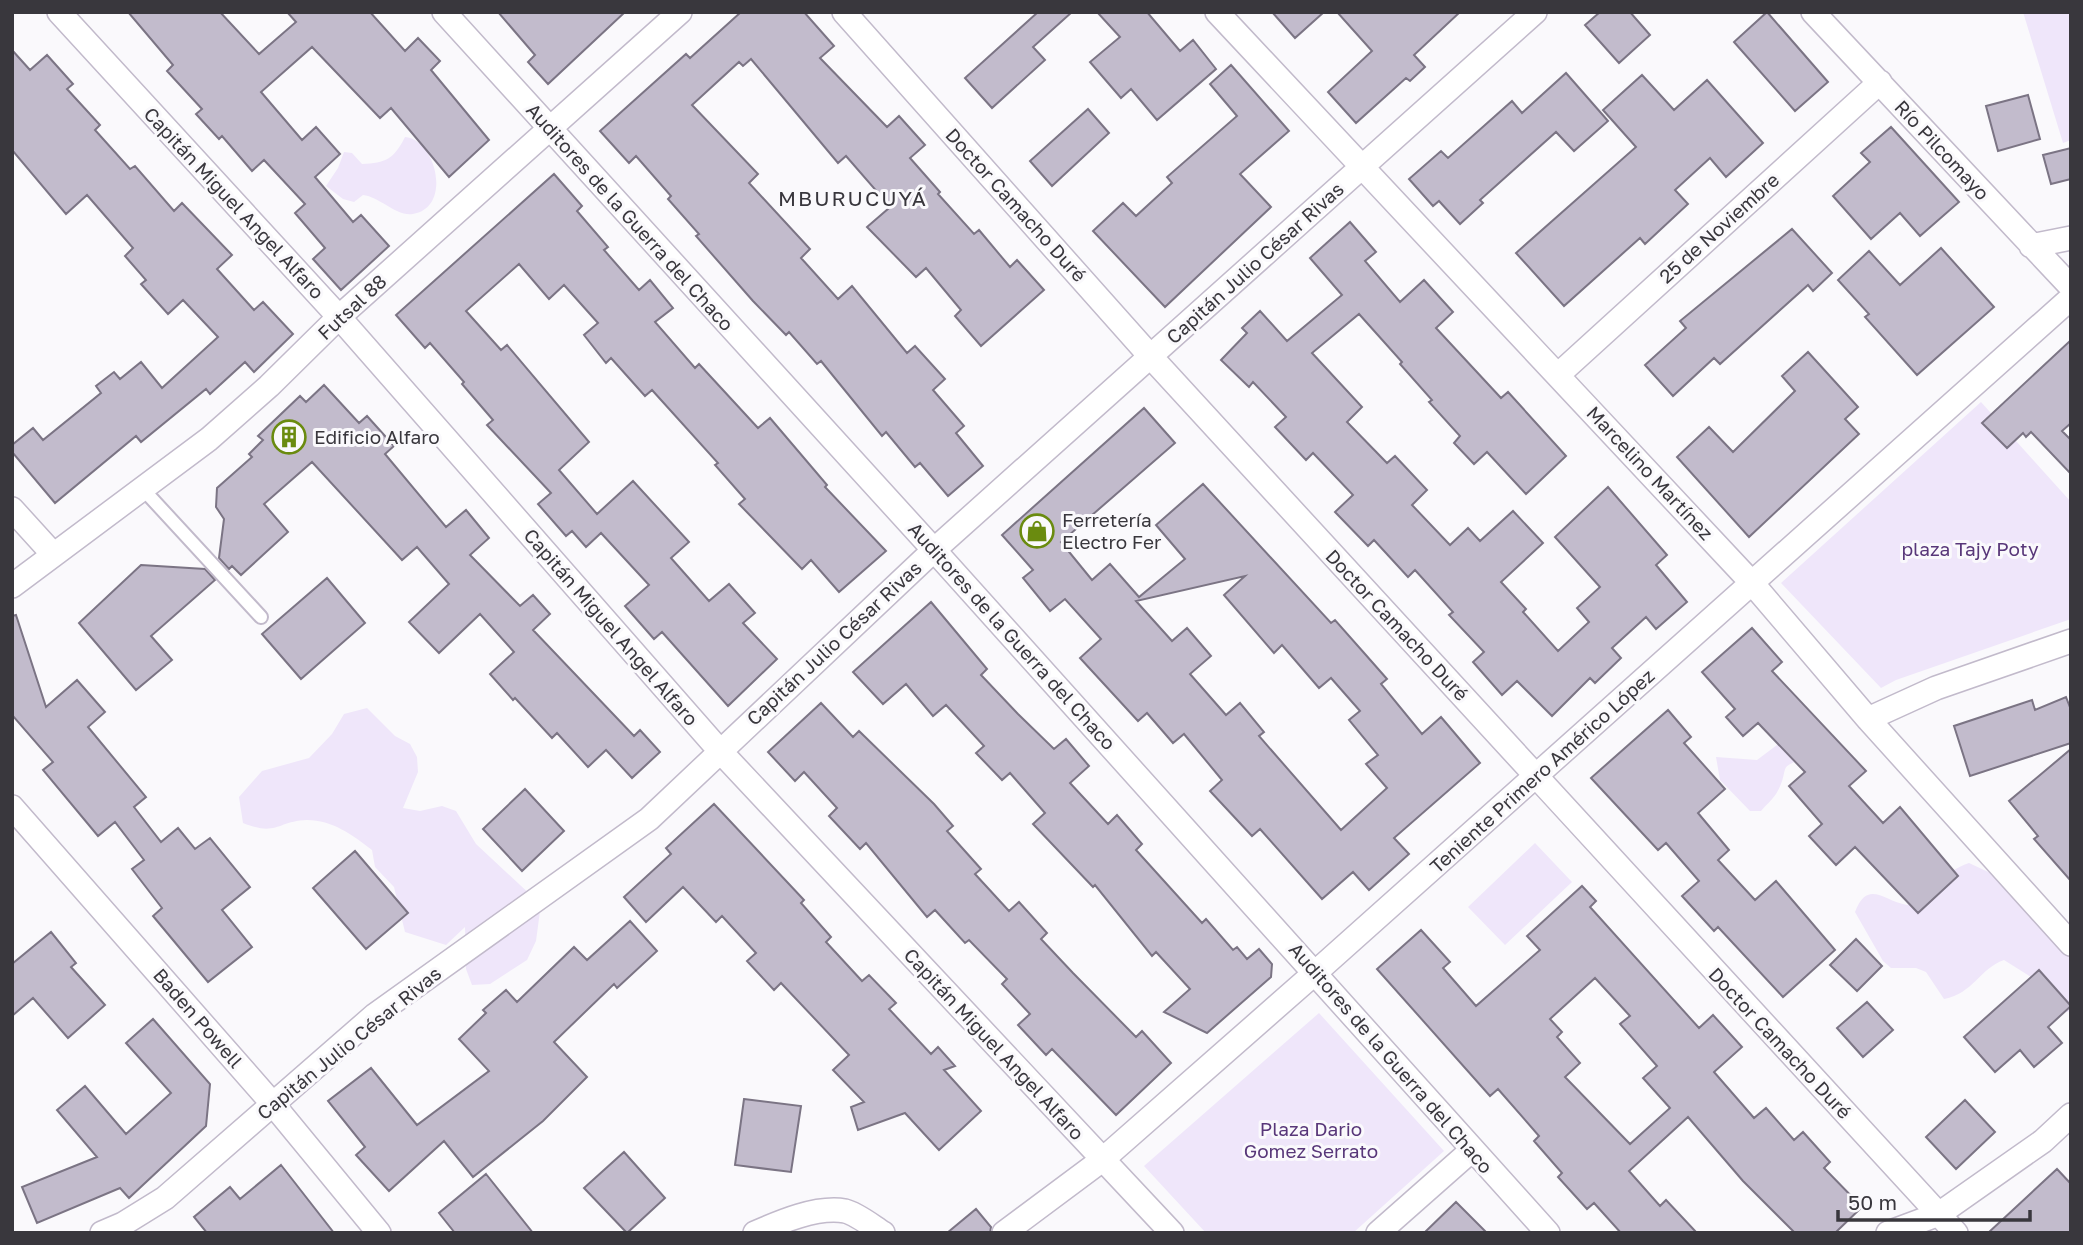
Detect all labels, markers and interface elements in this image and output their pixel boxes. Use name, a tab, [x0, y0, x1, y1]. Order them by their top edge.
street label: Río Pilcomayo	[1890, 95, 1994, 204]
street label: Auditores de la Guerra del Chaco	[522, 98, 739, 335]
street label: Capitán Miguel Angel Alfaro	[139, 102, 329, 303]
street label: Doctor Camacho Duré	[941, 123, 1091, 286]
street label: 25 de Noviembre	[1654, 168, 1783, 287]
street label: Capitán Julio César Rivas	[1161, 177, 1348, 348]
district label: MBURUCUYÁ	[778, 185, 928, 211]
street label: Futsal 88	[313, 269, 391, 344]
street label: Marcelino Martínez	[1582, 401, 1718, 544]
building icon: Edificio Alfaro	[270, 418, 308, 456]
place label: Edificio Alfaro	[314, 425, 440, 448]
place label: Ferretería Electro Fer	[1062, 508, 1162, 553]
shop icon: Ferretería Electro Fer	[1018, 512, 1056, 550]
street label: Auditores de la Guerra del Chaco	[904, 517, 1121, 754]
street label: Capitán Miguel Angel Alfaro	[520, 523, 703, 730]
park label: plaza Tajy Poty	[1901, 537, 2039, 560]
street label: Doctor Camacho Duré	[1321, 544, 1474, 705]
street label: Capitán Julio César Rivas	[742, 556, 926, 730]
street label: Teniente Primero Américo López	[1425, 664, 1659, 878]
street label: Auditores de la Guerra del Chaco	[1285, 938, 1498, 1178]
street label: Capitán Miguel Angel Alfaro	[899, 943, 1089, 1144]
street label: Capitán Julio César Rivas	[252, 961, 445, 1124]
street label: Doctor Camacho Duré	[1704, 962, 1857, 1123]
street label: Baden Powell	[149, 963, 248, 1072]
park label: Plaza Dario Gomez Serrato	[1244, 1117, 1378, 1162]
scale bar	[1838, 1178, 2030, 1222]
text: 50 m	[1848, 1189, 1897, 1215]

